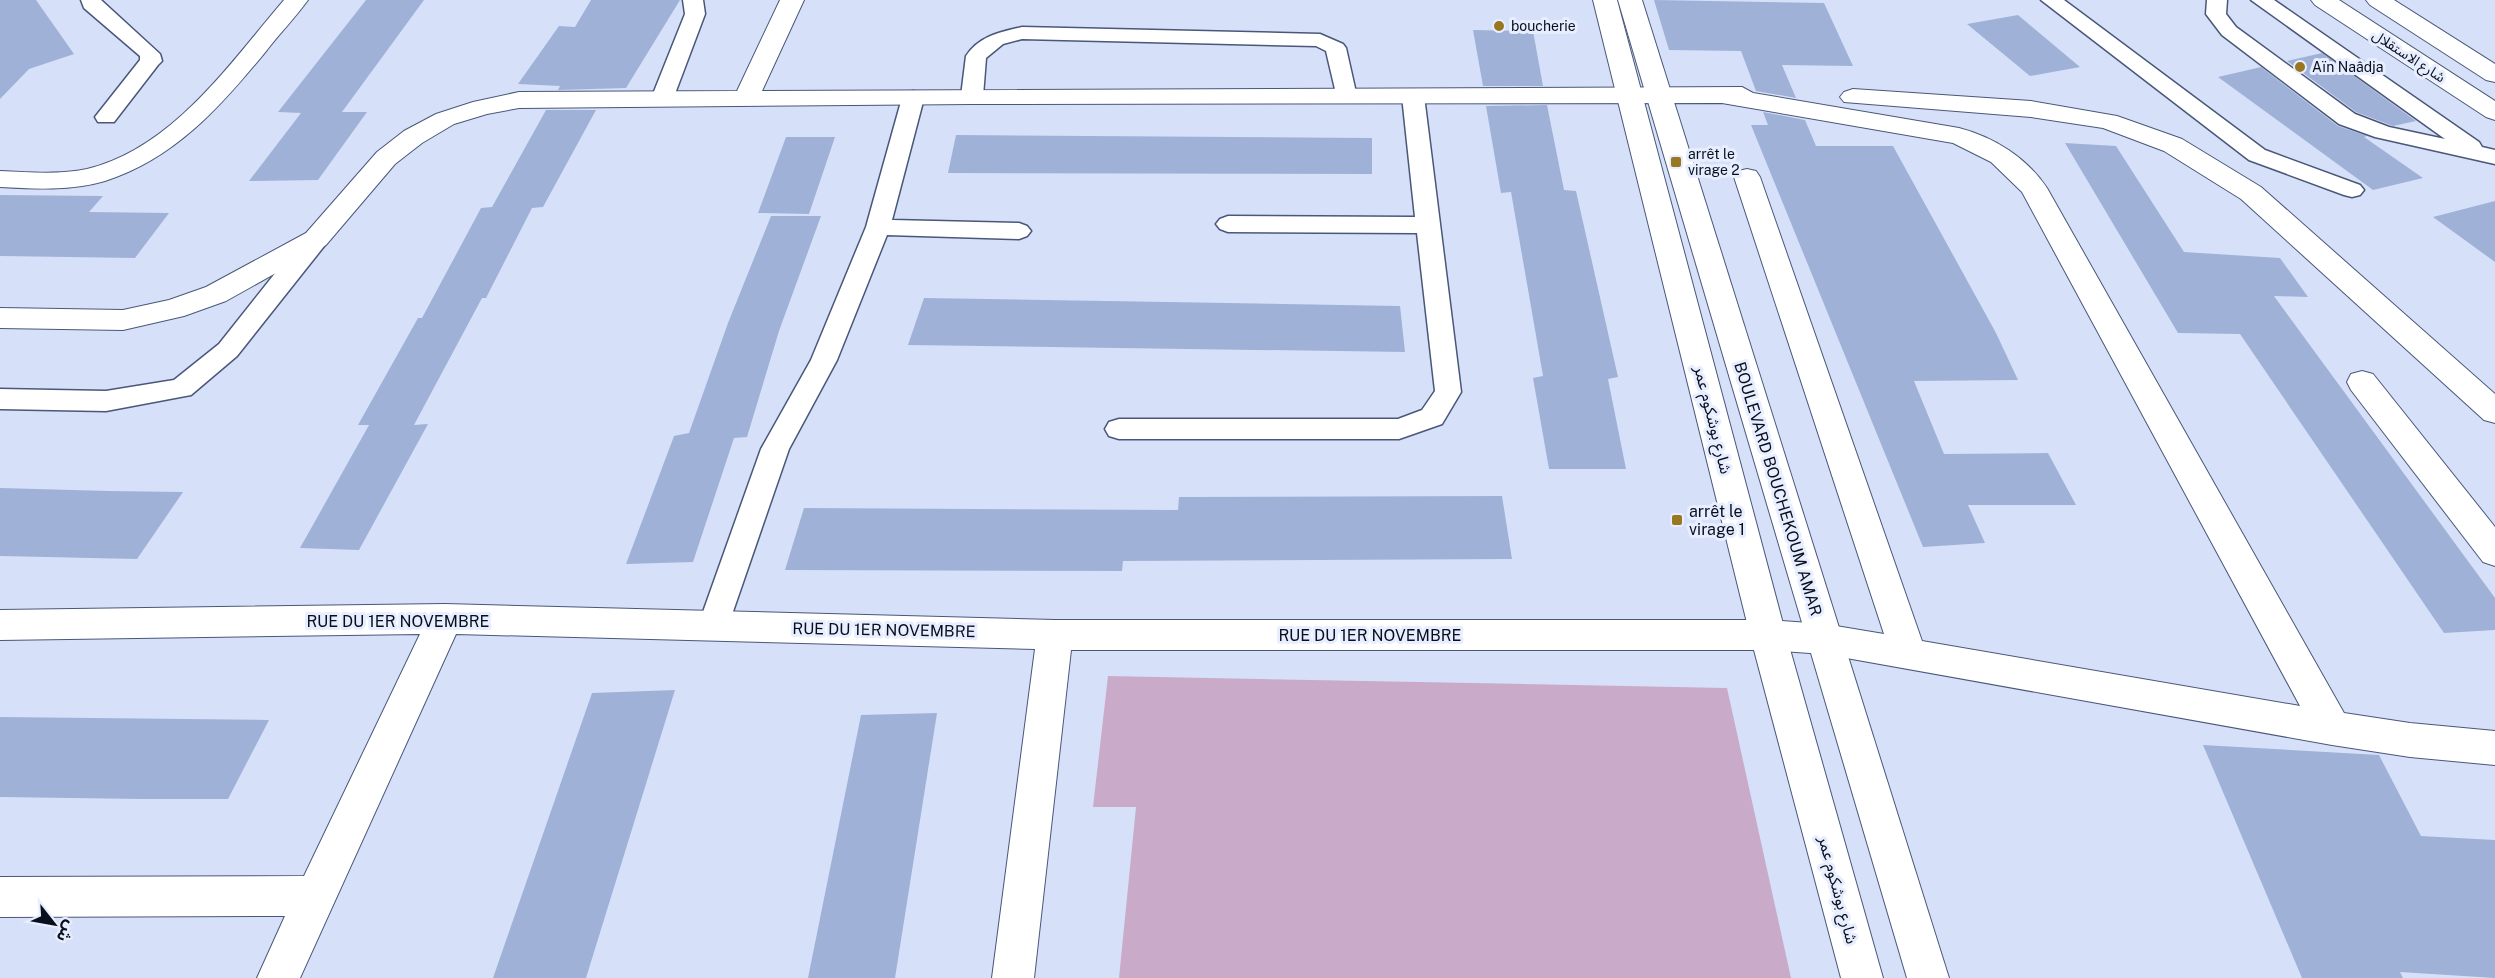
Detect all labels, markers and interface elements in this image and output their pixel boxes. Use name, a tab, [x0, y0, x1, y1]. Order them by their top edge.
place label: boucherie	[1511, 18, 1576, 34]
marker: boucherie	[1492, 19, 1506, 33]
street label: شارع الاستقلال	[2368, 27, 2448, 88]
place label: Aïn Naâdja	[2312, 59, 2383, 75]
marker: Aïn Naâdja	[2293, 60, 2307, 74]
place label: arrêt le virage 2	[1688, 146, 1740, 178]
marker: arrêt le virage 2	[1669, 155, 1683, 169]
street label: BOULEVARD BOUCHEKOUM AMAR	[1730, 360, 1826, 618]
street label: شارع بوشكوم عمر	[1687, 363, 1736, 477]
place label: arrêt le virage 1	[1689, 502, 1745, 539]
marker: arrêt le virage 1	[1670, 513, 1684, 527]
street label: RUE DU 1ER NOVEMBRE	[306, 612, 490, 631]
street label: RUE DU 1ER NOVEMBRE	[792, 619, 976, 641]
street label: RUE DU 1ER NOVEMBRE	[1278, 626, 1462, 645]
street label: شارع بوشكوم عمر	[1811, 833, 1861, 947]
north arrow	[24, 894, 84, 954]
text: ش	[53, 917, 80, 946]

